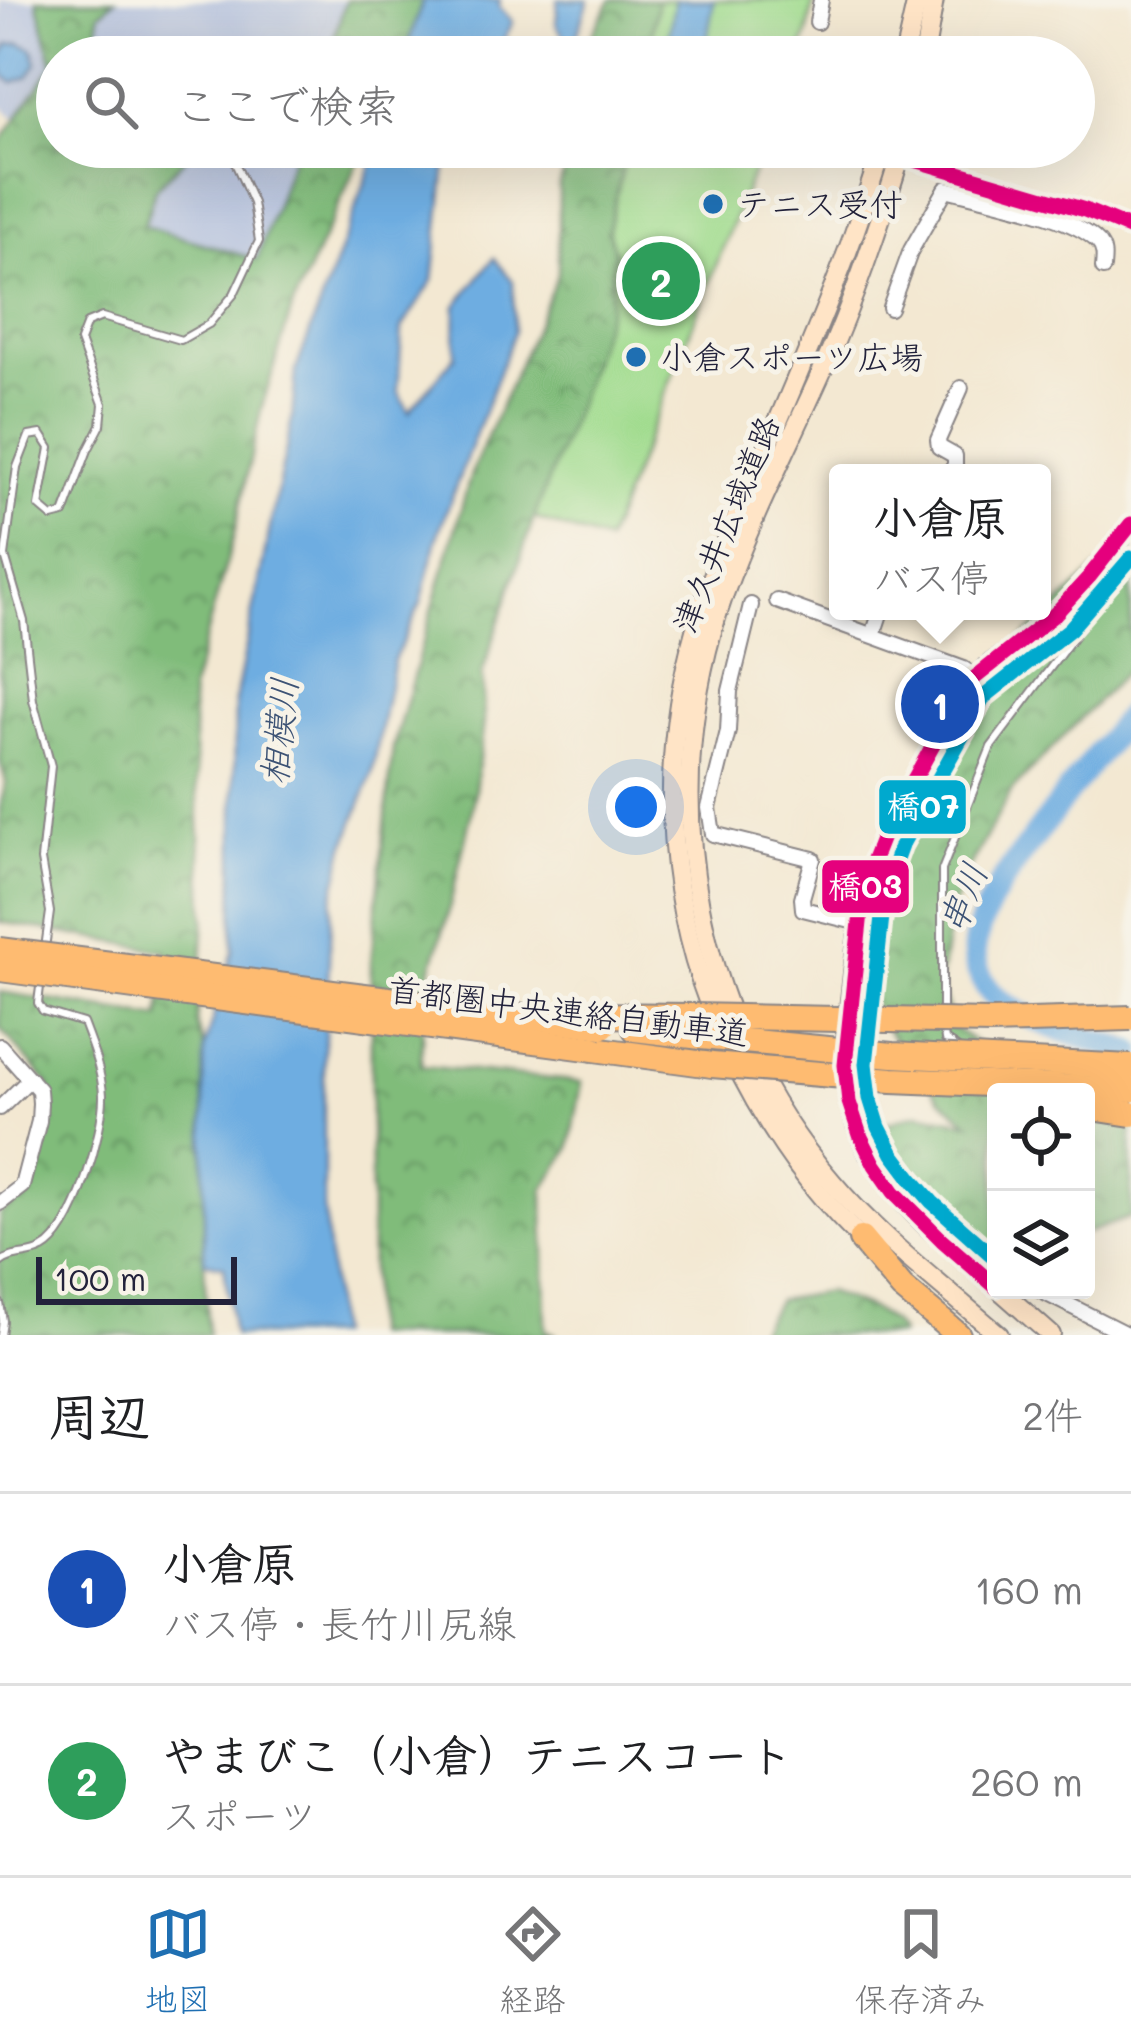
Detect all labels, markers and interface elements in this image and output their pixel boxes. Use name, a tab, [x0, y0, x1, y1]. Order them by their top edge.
search box	[36, 36, 1095, 168]
icon: search	[78, 69, 144, 135]
text: ここで検索	[174, 75, 399, 133]
place label: テニス受付	[737, 181, 903, 224]
marker: テニス受付	[700, 191, 726, 217]
pin: 2	[622, 236, 700, 326]
place label: 小倉スポーツ広場	[660, 334, 923, 377]
marker: 小倉スポーツ広場	[623, 344, 649, 370]
street label: 津久井広域道路	[661, 408, 788, 639]
popup	[829, 464, 1051, 620]
text: 小倉原	[872, 487, 1008, 545]
text: バス停	[872, 551, 990, 602]
pin: 1	[901, 659, 979, 749]
water label: 相模川	[248, 675, 307, 787]
your location	[606, 777, 666, 837]
line badge: 橋07	[877, 778, 968, 836]
text: 橋07	[887, 783, 959, 826]
water label: 串川	[926, 855, 997, 940]
line badge: 橋03	[820, 858, 911, 915]
text: 橋03	[828, 863, 902, 906]
street label: 首都圏中央連絡自動車道	[385, 966, 751, 1053]
map controls	[987, 1083, 1095, 1299]
button: locate	[987, 1083, 1095, 1191]
button: layers	[987, 1191, 1095, 1299]
scale bar	[36, 1251, 237, 1304]
text: 100 m	[54, 1256, 146, 1299]
text: 周辺	[48, 1381, 150, 1448]
text: 2件	[1022, 1389, 1083, 1440]
text: 小倉原	[162, 1533, 297, 1591]
text: 1	[78, 1563, 96, 1614]
text: 160 m	[974, 1563, 1083, 1614]
text: バス停 · 長竹川尻線	[162, 1597, 516, 1648]
text: やまびこ（小倉）テニスコート	[162, 1725, 793, 1783]
text: 2	[76, 1755, 98, 1806]
text: 260 m	[970, 1755, 1083, 1806]
text: スポーツ	[162, 1789, 317, 1840]
tab: 地図	[145, 1901, 211, 2021]
tab: 経路	[500, 1901, 566, 2021]
tab: 保存済み	[855, 1901, 987, 2021]

